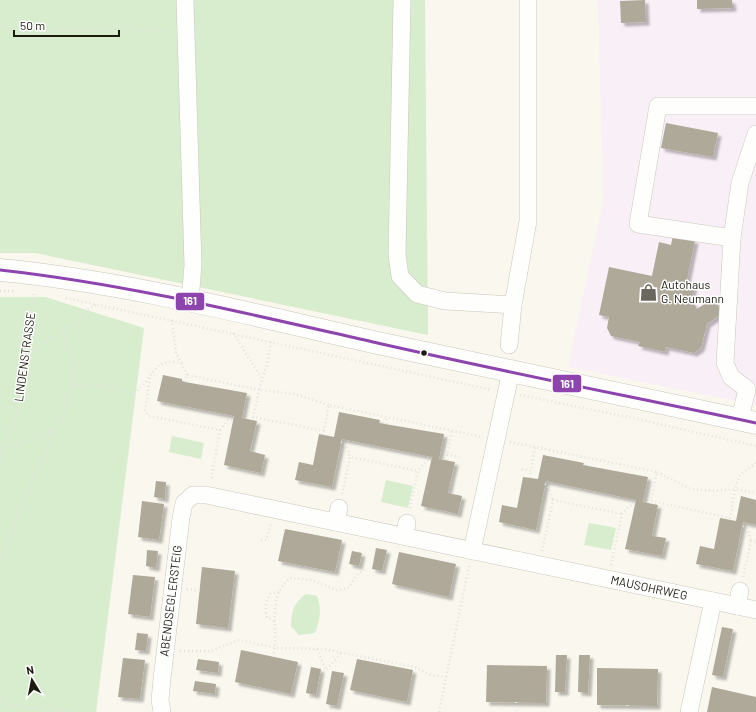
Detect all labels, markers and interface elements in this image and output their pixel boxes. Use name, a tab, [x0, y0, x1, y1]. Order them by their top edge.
scale bar	[14, 12, 119, 38]
text: 50 m	[20, 18, 45, 32]
place label: Autohaus G. Neumann	[661, 277, 724, 305]
shop icon: Autohaus G. Neumann	[638, 282, 658, 302]
line badge: 161	[175, 292, 205, 311]
text: 161	[183, 294, 197, 307]
street label: LINDENSTRASSE	[11, 311, 37, 402]
unlabelled marker	[419, 348, 429, 358]
line badge: 161	[552, 374, 582, 393]
text: 161	[560, 377, 574, 390]
street label: ABENDSEGLERSTEIG	[156, 545, 184, 657]
street label: MAUSOHRWEG	[610, 572, 689, 602]
north arrow	[12, 660, 52, 700]
text: N	[25, 663, 35, 677]

